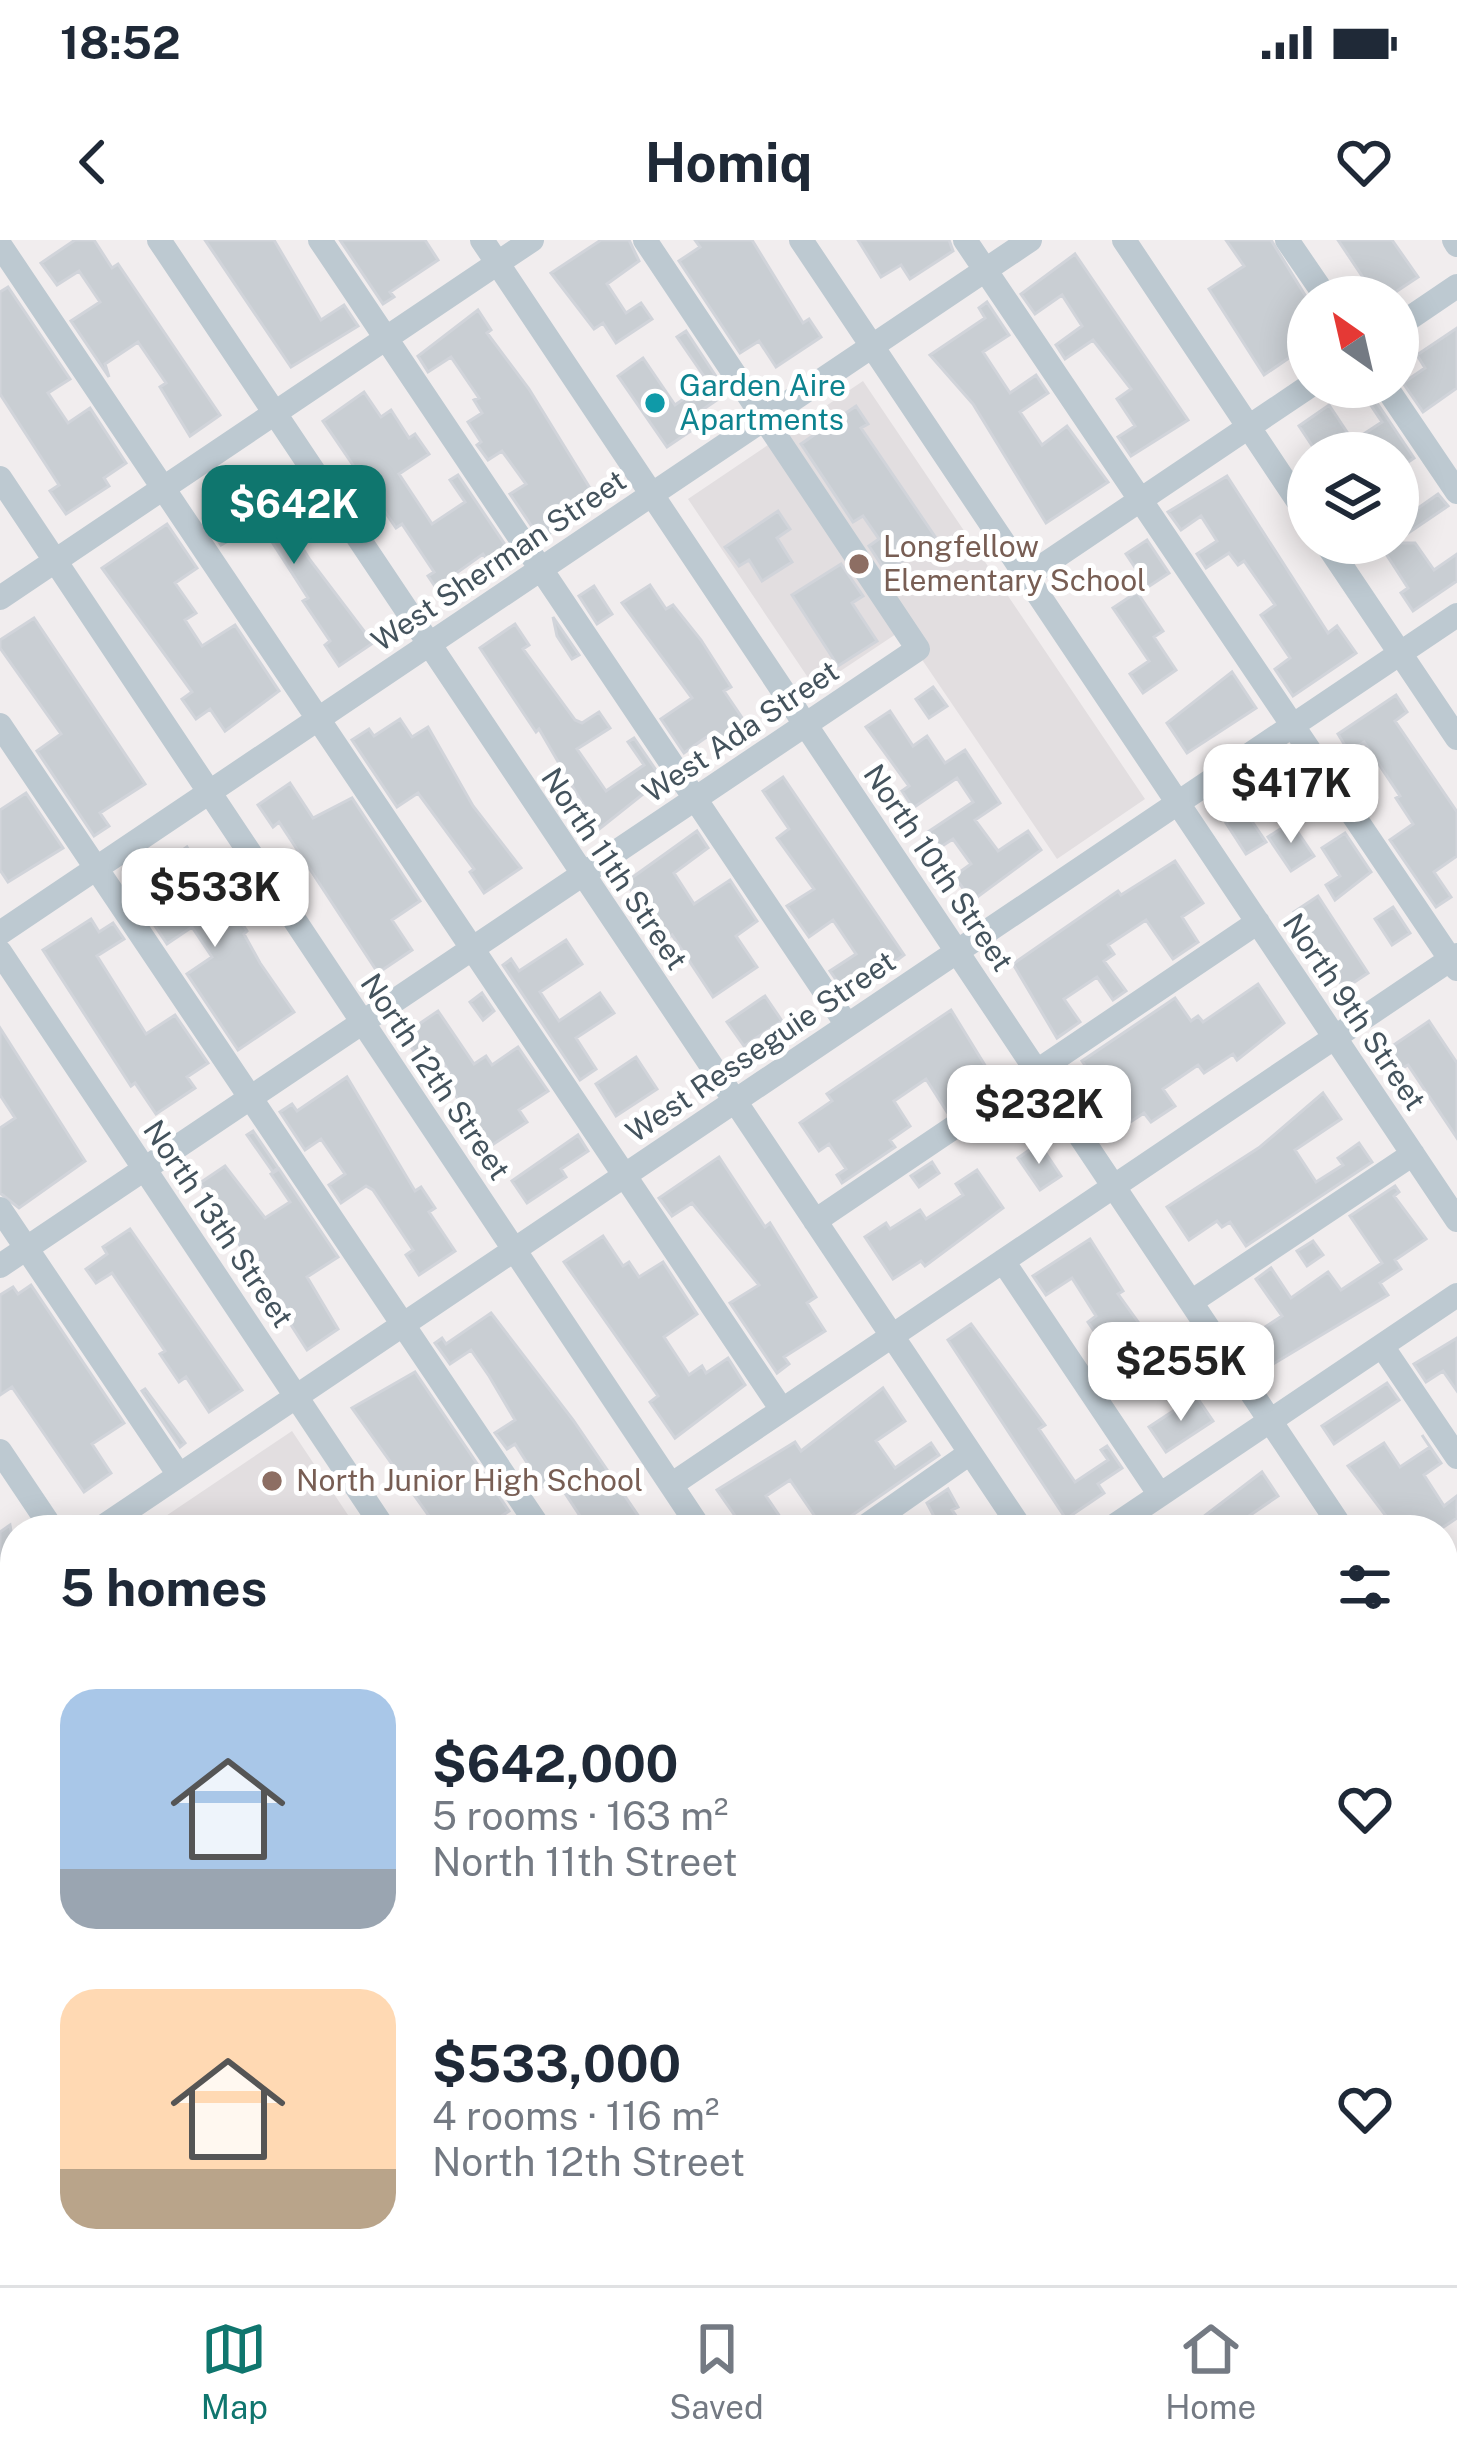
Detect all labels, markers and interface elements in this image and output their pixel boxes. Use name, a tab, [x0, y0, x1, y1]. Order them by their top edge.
text: 18:52	[60, 16, 181, 69]
icon: back	[60, 129, 126, 195]
icon: heart	[1331, 129, 1397, 195]
text: Homiq	[645, 131, 812, 194]
north arrow	[1287, 276, 1419, 408]
map controls	[1287, 276, 1419, 564]
place label: Garden Aire Apartments	[679, 367, 846, 437]
marker: Garden Aire Apartments	[642, 390, 668, 416]
button: layers	[1287, 432, 1419, 564]
street label: West Sherman Street	[365, 462, 632, 659]
pin: $642K	[210, 465, 378, 567]
text: $642K	[229, 481, 359, 527]
place label: Longfellow Elementary School	[883, 528, 1146, 598]
marker: Longfellow Elementary School	[846, 551, 872, 577]
street label: West Ada Street	[636, 652, 845, 810]
pin: $417K	[1207, 744, 1375, 846]
street label: North 10th Street	[856, 757, 1021, 978]
text: $417K	[1230, 760, 1352, 806]
street label: North 11th Street	[534, 761, 696, 976]
pin: $533K	[131, 848, 299, 950]
text: $533K	[149, 864, 281, 910]
street label: North 9th Street	[1276, 906, 1434, 1117]
street label: West Resseguie Street	[619, 943, 902, 1150]
street label: North 12th Street	[354, 967, 518, 1186]
pin: $232K	[955, 1065, 1123, 1167]
text: $232K	[974, 1081, 1104, 1127]
street label: North 13th Street	[136, 1113, 301, 1334]
pin: $255K	[1097, 1322, 1265, 1424]
text: $255K	[1115, 1338, 1247, 1384]
place label: North Junior High School	[296, 1462, 643, 1498]
marker: North Junior High School	[259, 1468, 285, 1494]
icon: filters	[1332, 1554, 1398, 1620]
text: 5 homes	[60, 1558, 267, 1617]
text: $642,000	[432, 1734, 678, 1793]
icon: home	[156, 1737, 300, 1881]
icon: heart	[1332, 1776, 1398, 1842]
text: 5 rooms · 163 m²	[432, 1793, 728, 1839]
text: North 11th Street	[432, 1839, 738, 1885]
text: $533,000	[432, 2034, 681, 2093]
icon: home	[156, 2037, 300, 2181]
icon: heart	[1332, 2076, 1398, 2142]
text: 4 rooms · 116 m²	[432, 2093, 719, 2139]
text: North 12th Street	[432, 2139, 745, 2185]
tab: Map	[201, 2316, 268, 2426]
tab: Saved	[669, 2316, 764, 2426]
tab: Home	[1165, 2316, 1256, 2426]

